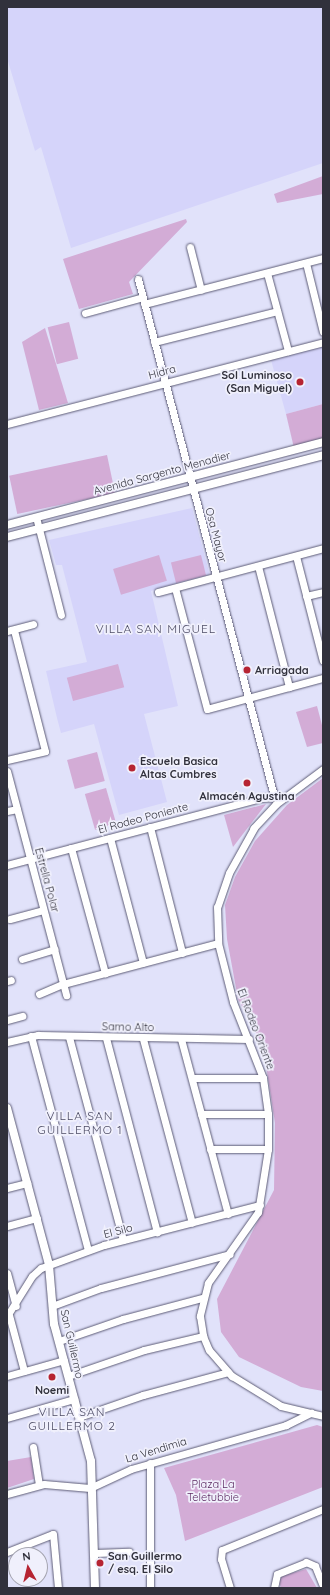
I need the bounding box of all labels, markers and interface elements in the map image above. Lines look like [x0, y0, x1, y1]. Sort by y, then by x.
street label: Hidra [147, 362, 177, 382]
place label: Sol Luminoso (San Miguel) [222, 369, 292, 395]
marker: Sol Luminoso (San Miguel) [295, 377, 305, 387]
street label: Avenida Sargento Menadier [92, 448, 232, 498]
street label: Osa Mayor [202, 506, 230, 564]
district label: VILLA SAN MIGUEL [96, 622, 216, 636]
place label: Arriagada [255, 663, 309, 677]
marker: Arriagada [242, 665, 252, 675]
place label: Escuela Basica Altas Cumbres [140, 755, 218, 781]
marker: Escuela Basica Altas Cumbres [127, 763, 137, 773]
marker: Almacén Agustina [242, 778, 252, 788]
place label: Almacén Agustina [199, 789, 295, 803]
street label: El Rodeo Poniente [97, 800, 189, 836]
street label: Estrella Polar [32, 846, 62, 914]
street label: El Rodeo Oriente [234, 987, 278, 1071]
street label: Samo Alto [102, 1020, 154, 1034]
district label: VILLA SAN GUILLERMO 1 [37, 1109, 123, 1137]
street label: El Silo [102, 1221, 134, 1241]
street label: San Guillermo [58, 1308, 86, 1380]
marker: Noemi [47, 1372, 57, 1382]
place label: Noemi [35, 1383, 69, 1397]
district label: VILLA SAN GUILLERMO 2 [28, 1405, 116, 1433]
street label: La Vendimia [124, 1434, 188, 1466]
park label: Plaza La Teletubbie [187, 1478, 239, 1504]
north arrow [8, 1547, 48, 1587]
text: N [21, 1549, 31, 1564]
place label: San Guillermo / esq. El Silo [108, 1550, 182, 1576]
marker: San Guillermo / esq. El Silo [95, 1558, 105, 1568]

